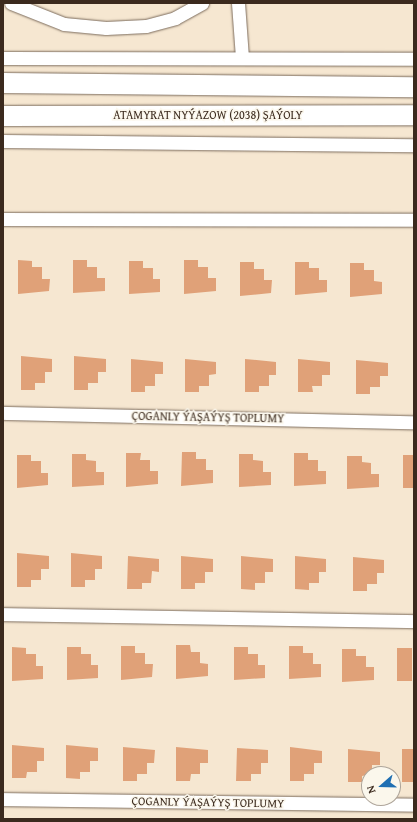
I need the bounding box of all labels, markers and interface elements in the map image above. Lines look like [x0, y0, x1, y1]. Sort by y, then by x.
street label: ATAMYRAT NYÝAZOW (2038) ŞAÝOLY [113, 108, 303, 122]
street label: ÇOGANLY ÝAŞAÝYŞ TOPLUMY [132, 408, 284, 426]
north arrow [361, 766, 401, 806]
text: N [362, 784, 379, 796]
street label: ÇOGANLY ÝAŞAÝYŞ TOPLUMY [132, 793, 284, 811]

